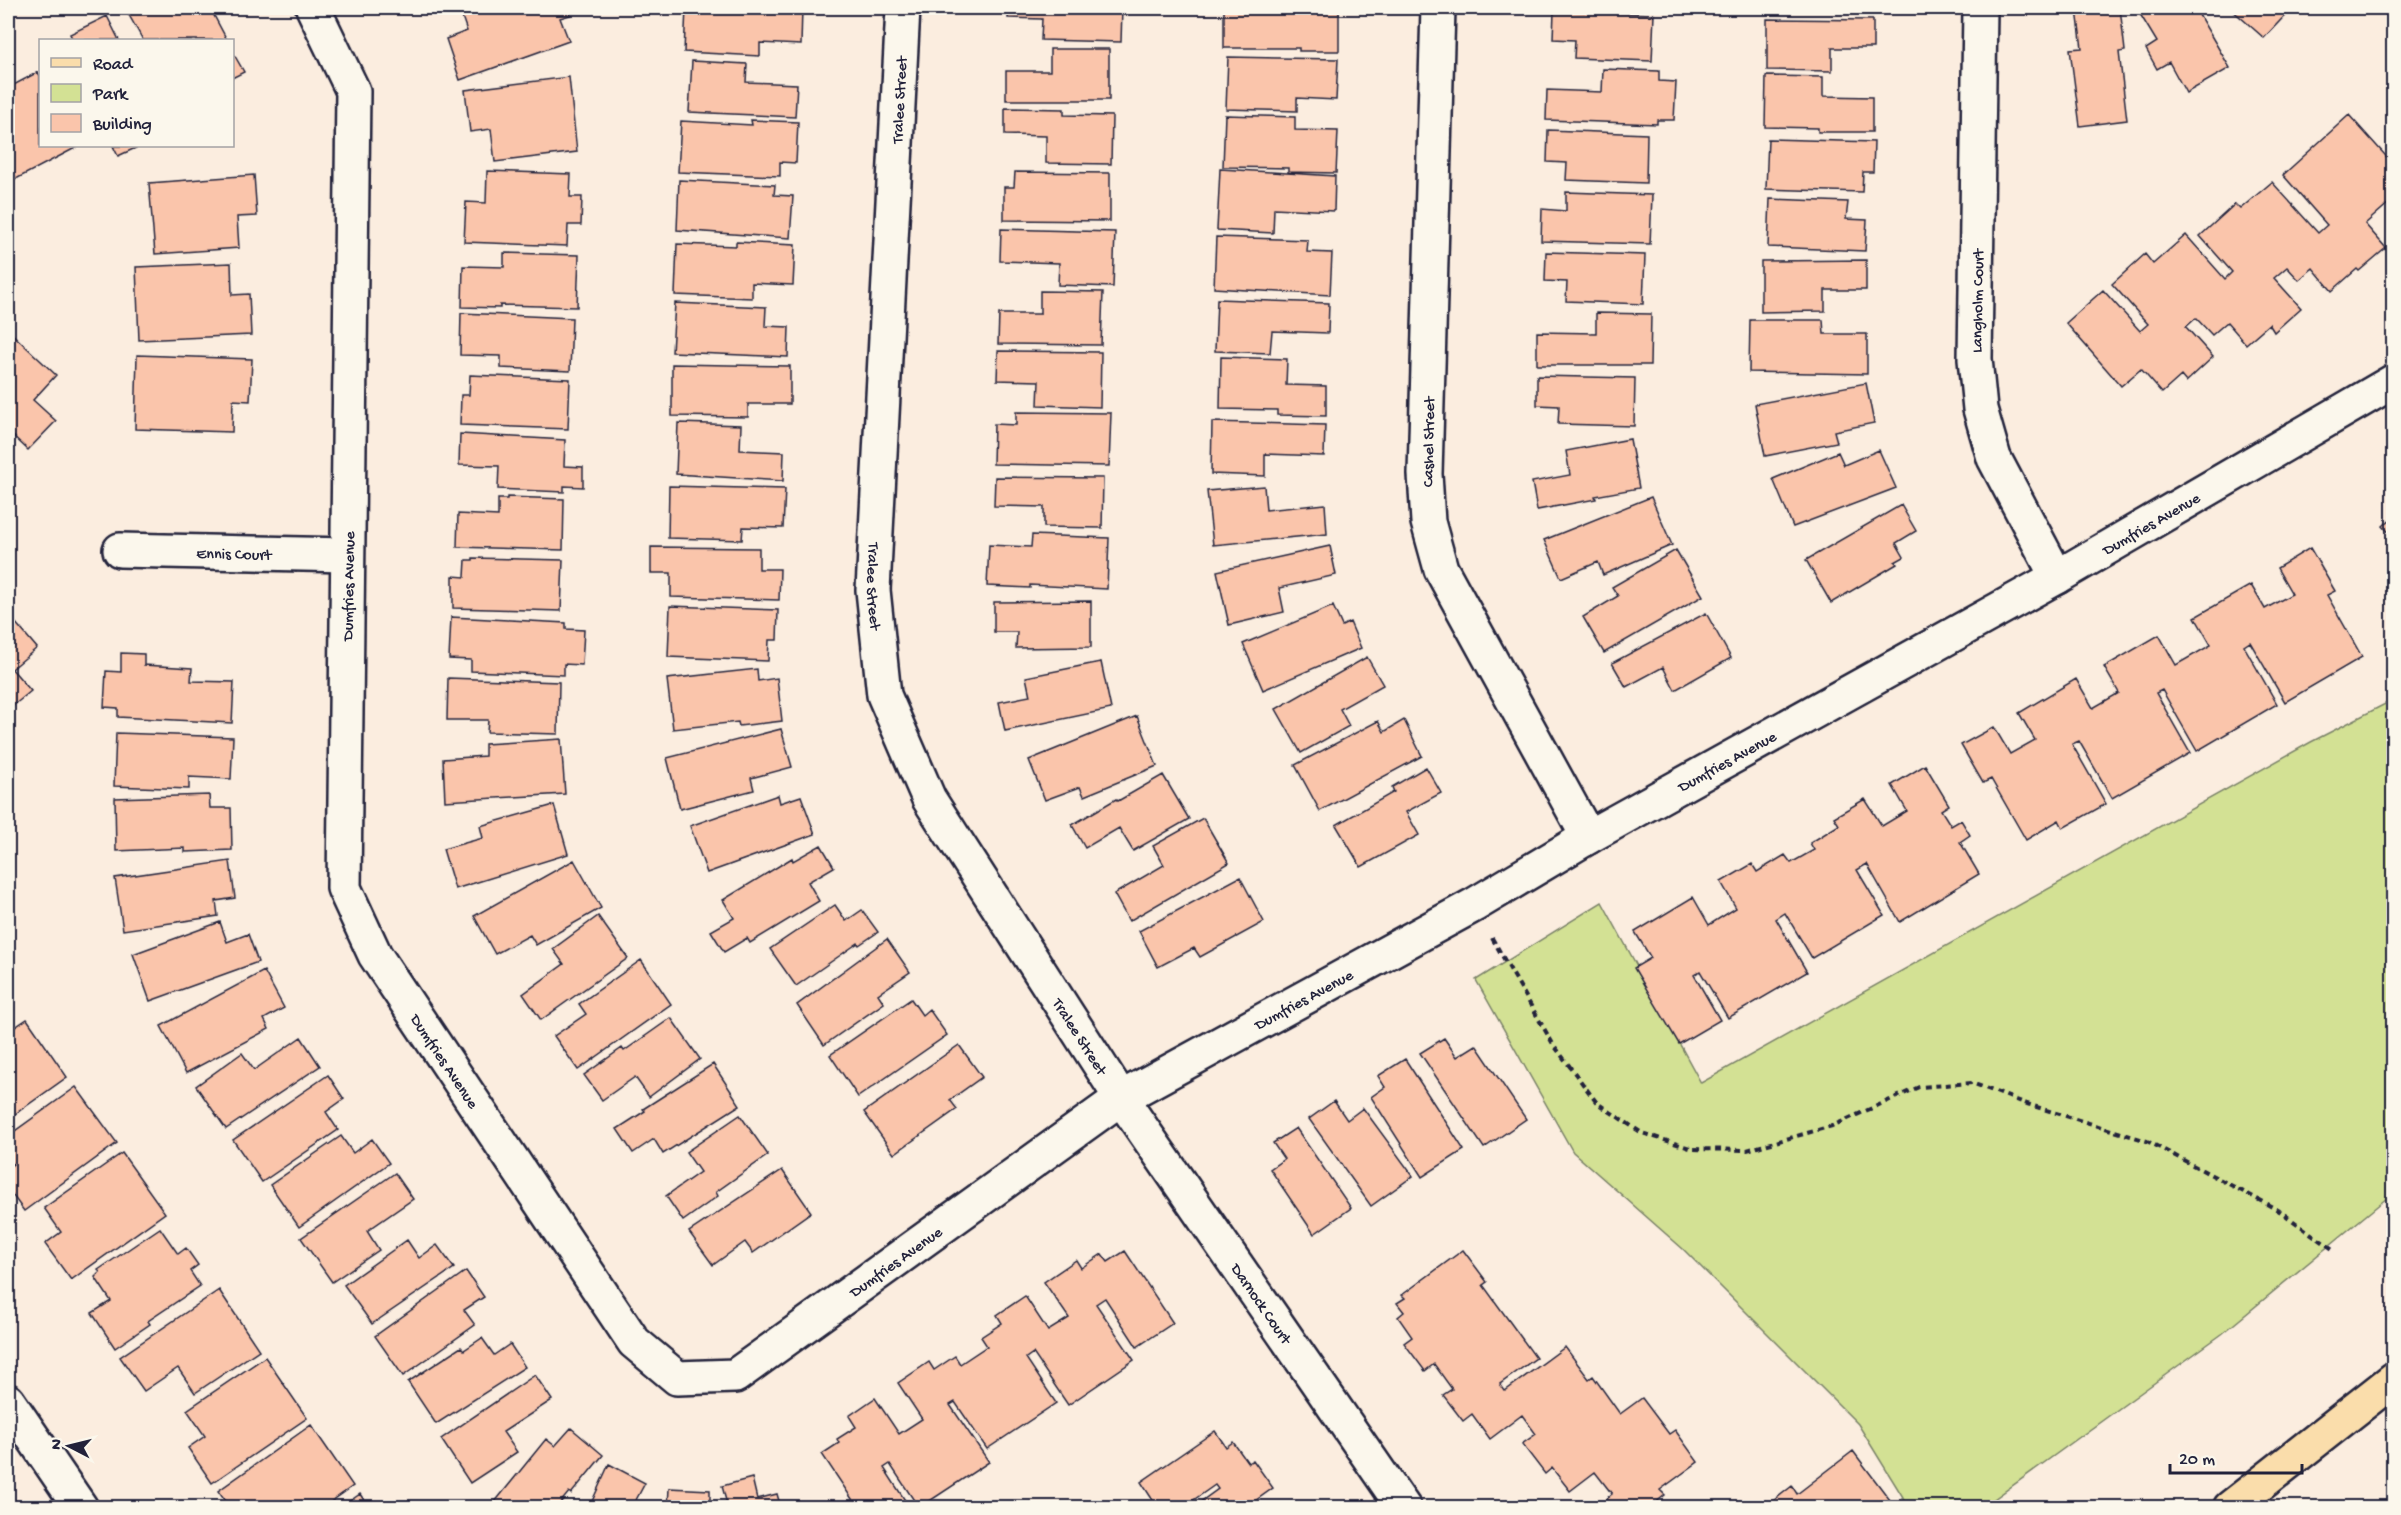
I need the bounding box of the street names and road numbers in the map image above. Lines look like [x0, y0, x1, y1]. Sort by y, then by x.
street label: Tralee Street [890, 55, 913, 145]
street label: Langholm Court [1969, 248, 1990, 353]
street label: Cashel Street [1420, 395, 1441, 487]
street label: Dumfries Avenue [2099, 490, 2205, 562]
street label: Dumfries Avenue [340, 530, 361, 642]
street label: Tralee Street [860, 541, 883, 632]
street label: Ennis Court [196, 546, 273, 566]
street label: Dumfries Avenue [1675, 728, 1781, 799]
street label: Dumfries Avenue [1251, 967, 1358, 1037]
street label: Tralee Street [1046, 995, 1110, 1081]
street label: Dumfries Avenue [404, 1011, 481, 1114]
street label: Dumfries Avenue [846, 1223, 948, 1304]
street label: Darnock Court [1224, 1260, 1295, 1350]

